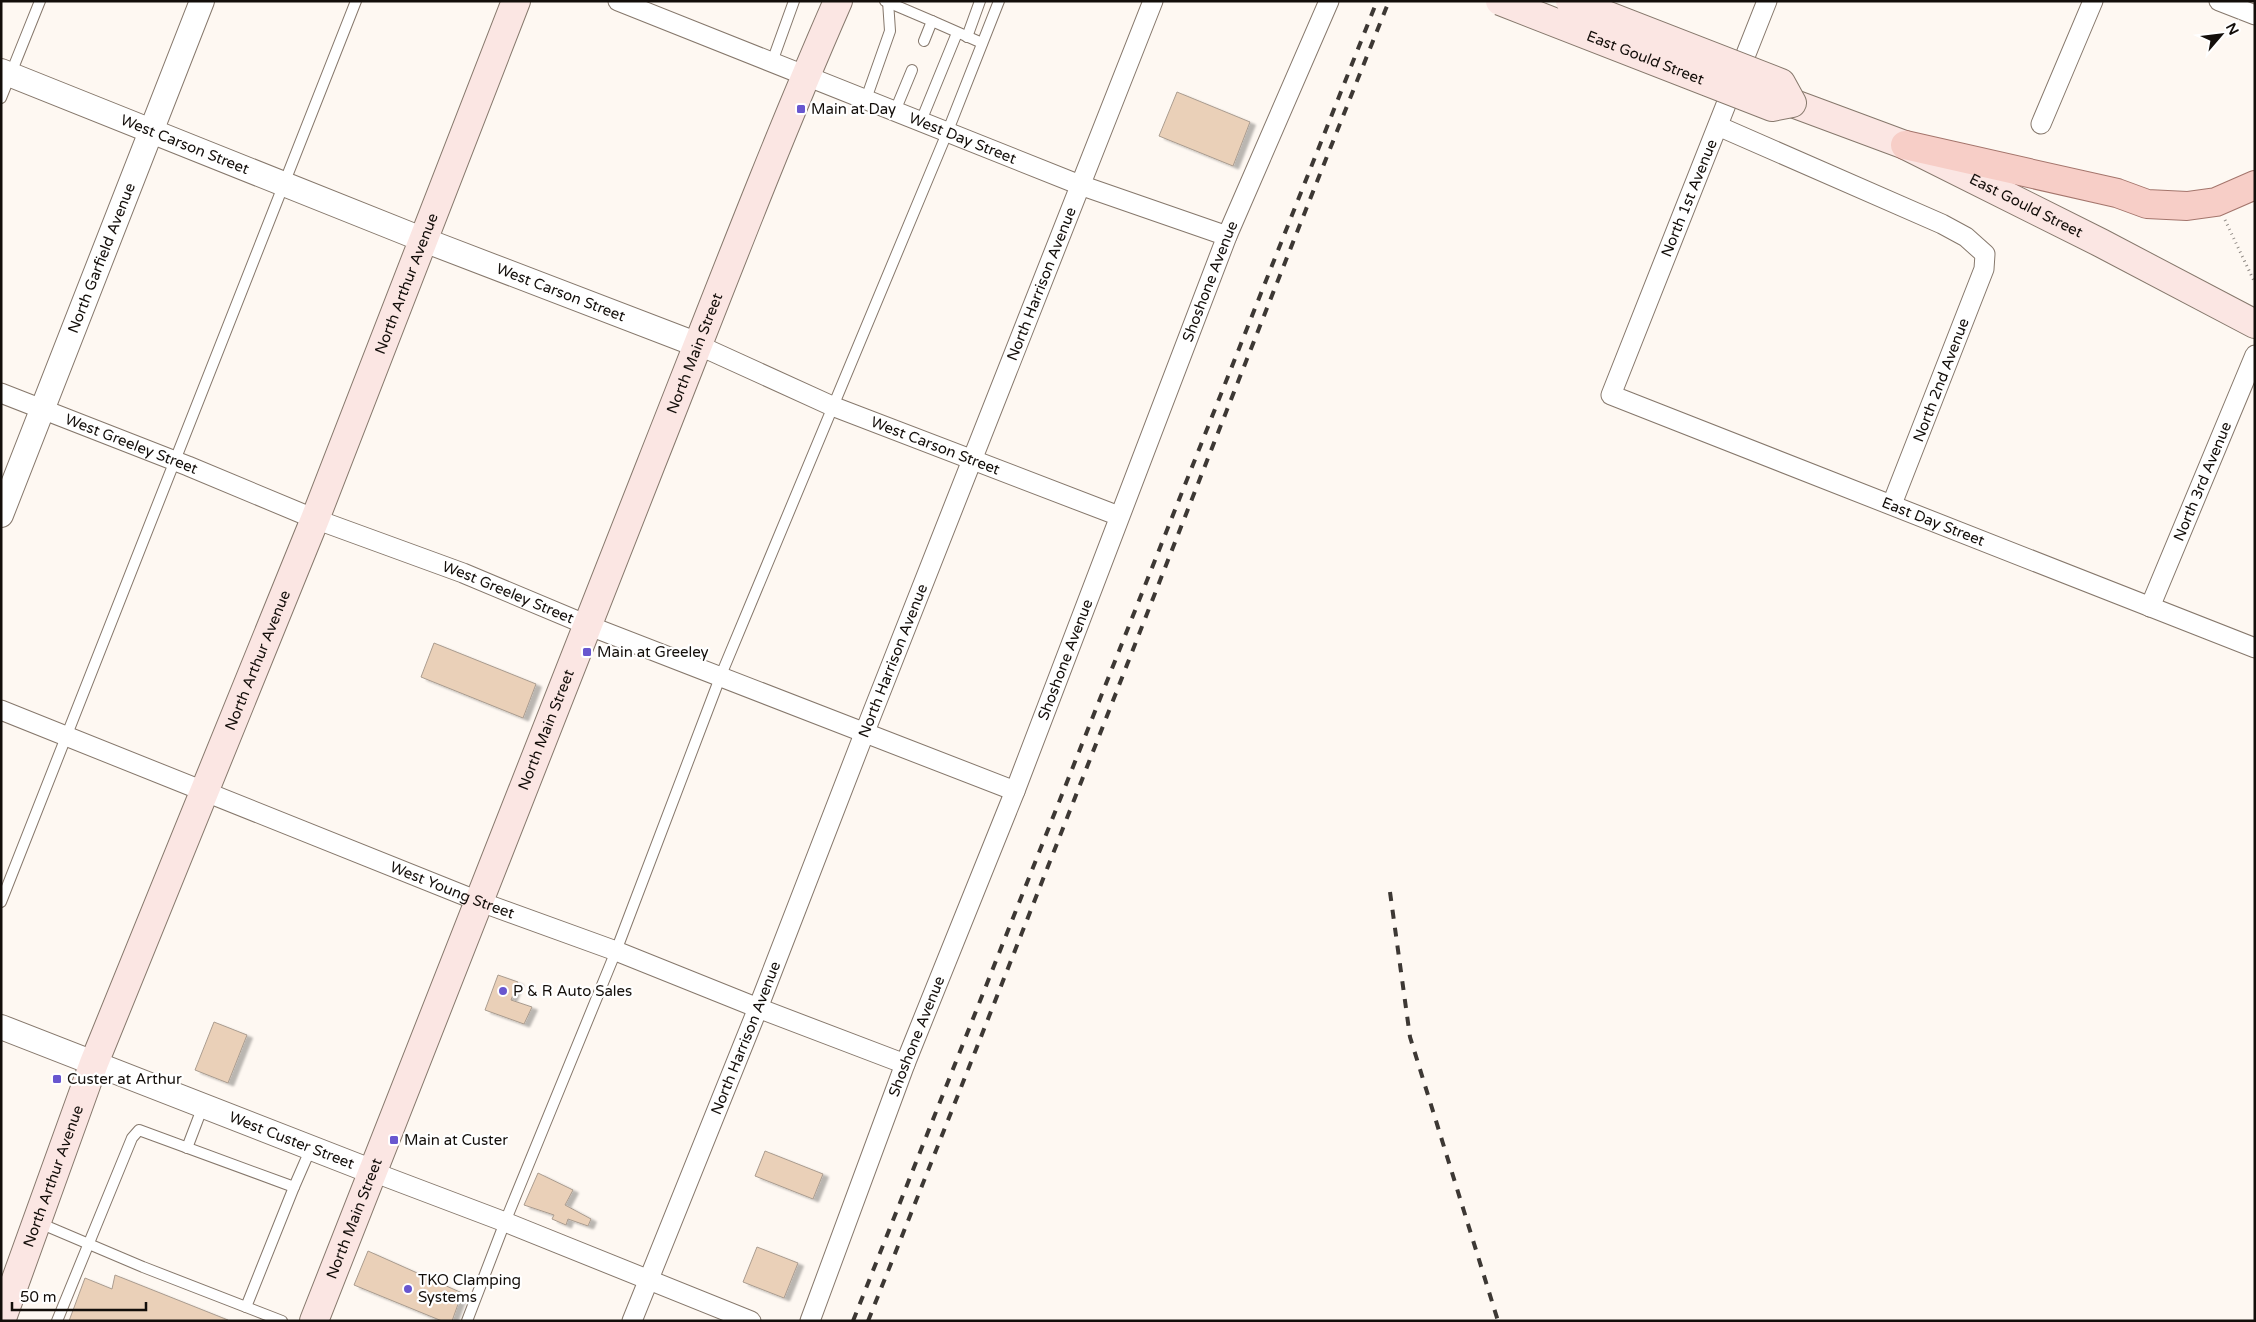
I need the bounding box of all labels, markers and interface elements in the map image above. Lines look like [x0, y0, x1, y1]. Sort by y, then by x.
north arrow [2196, 10, 2246, 60]
text: N [2222, 20, 2242, 38]
street label: East Gould Street [1584, 27, 1707, 89]
place label: Main at Day [811, 100, 896, 118]
marker: Main at Day [795, 103, 807, 115]
street label: West Day Street [906, 109, 1019, 168]
street label: West Carson Street [118, 111, 252, 178]
street label: North 1st Avenue [1657, 137, 1721, 259]
street label: East Gould Street [1967, 170, 2086, 242]
street label: North Garfield Avenue [64, 180, 139, 336]
street label: North Harrison Avenue [1003, 205, 1080, 363]
street label: North Arthur Avenue [371, 210, 442, 357]
street label: Shoshone Avenue [1178, 218, 1241, 344]
street label: West Carson Street [494, 260, 628, 325]
street label: North Main Street [663, 290, 726, 416]
street label: North 2nd Avenue [1909, 316, 1973, 444]
street label: West Greeley Street [63, 410, 201, 478]
street label: West Carson Street [868, 413, 1003, 479]
street label: North 3rd Avenue [2169, 419, 2235, 544]
street label: East Day Street [1879, 493, 1988, 550]
street label: West Greeley Street [440, 557, 577, 628]
street label: North Harrison Avenue [855, 581, 931, 740]
street label: North Arthur Avenue [221, 587, 294, 733]
street label: Shoshone Avenue [1034, 597, 1096, 723]
place label: Main at Greeley [597, 643, 709, 661]
marker: Main at Greeley [581, 646, 593, 658]
street label: North Main Street [514, 667, 578, 793]
street label: West Young Street [388, 858, 517, 923]
street label: North Harrison Avenue [707, 959, 784, 1117]
street label: Shoshone Avenue [885, 973, 949, 1099]
place label: P & R Auto Sales [513, 982, 632, 1000]
marker: P & R Auto Sales [497, 985, 509, 997]
place label: Custer at Arthur [67, 1070, 182, 1088]
marker: Custer at Arthur [51, 1073, 63, 1085]
street label: North Arthur Avenue [19, 1103, 87, 1250]
street label: West Custer Street [226, 1108, 357, 1173]
place label: Main at Custer [404, 1131, 508, 1149]
marker: Main at Custer [388, 1134, 400, 1146]
street label: North Main Street [322, 1155, 386, 1282]
place label: TKO Clamping Systems [418, 1271, 521, 1306]
scale bar [12, 1280, 146, 1312]
marker: TKO Clamping Systems [402, 1283, 414, 1295]
text: 50 m [20, 1288, 57, 1306]

